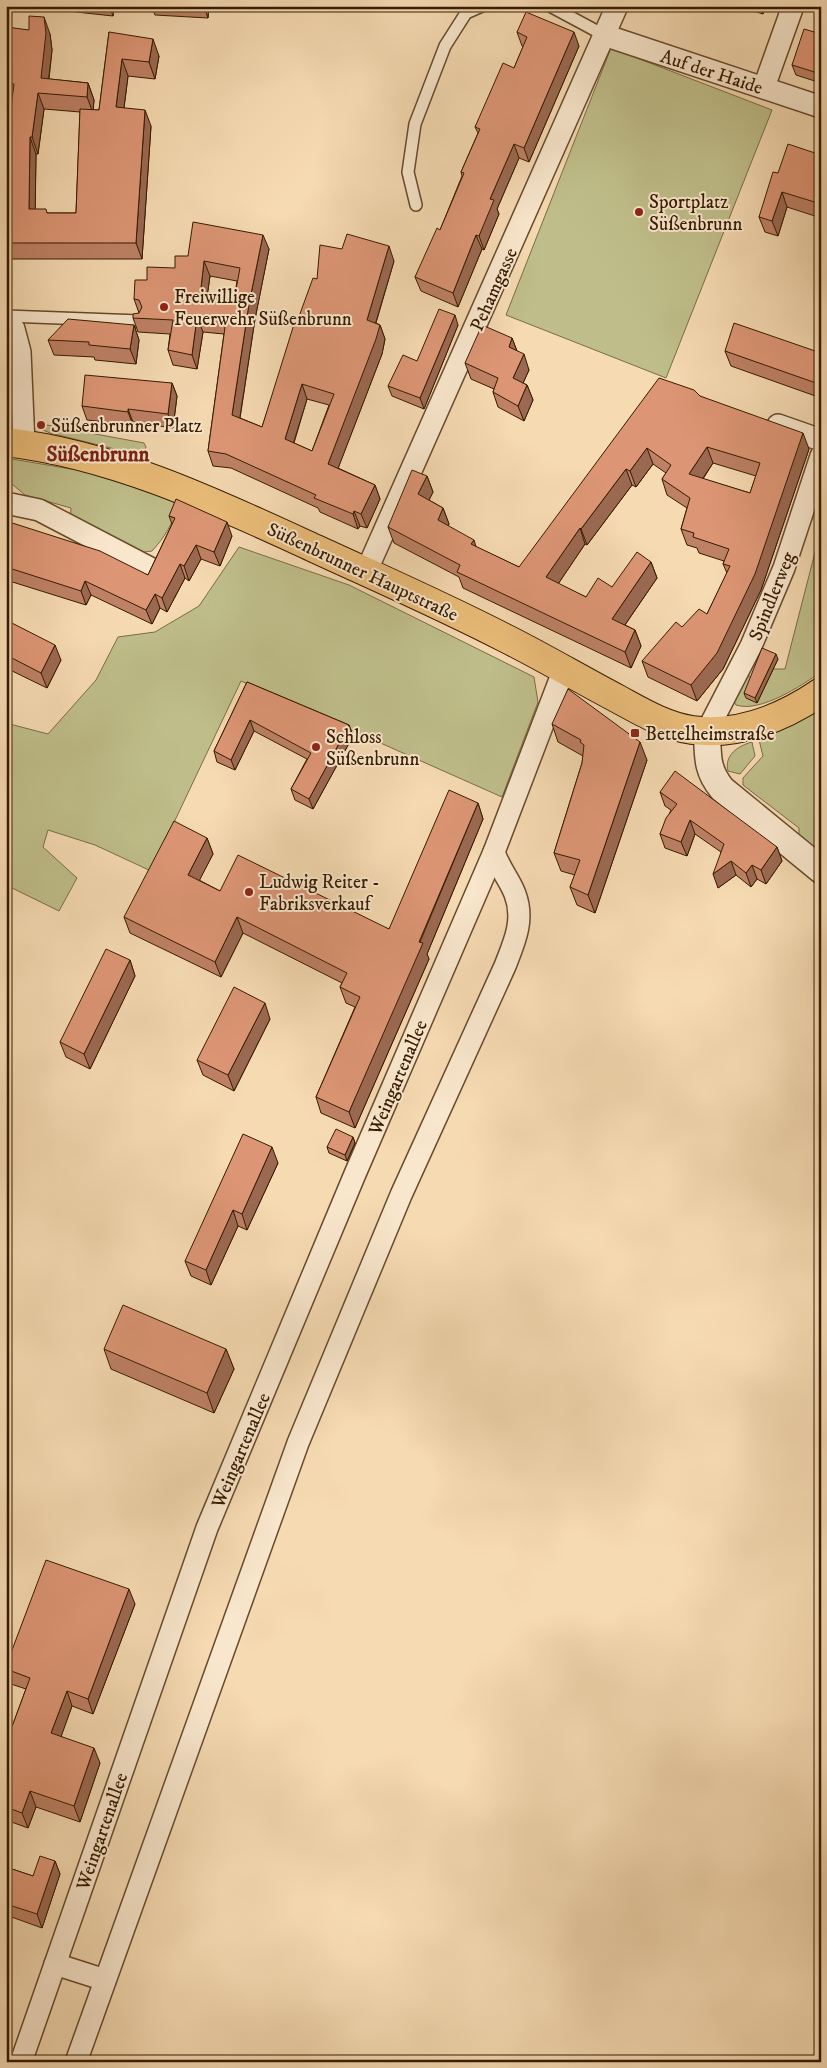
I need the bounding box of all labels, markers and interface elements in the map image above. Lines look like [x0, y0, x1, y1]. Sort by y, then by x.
street label: Auf der Haide [657, 45, 766, 100]
place label: Sportplatz Süßenbrunn [649, 191, 742, 236]
marker: Sportplatz Süßenbrunn [633, 206, 645, 218]
street label: Pehamgasse [466, 244, 523, 335]
place label: Freiwillige Feuerwehr Süßenbrunn [174, 286, 352, 331]
marker: Freiwillige Feuerwehr Süßenbrunn [158, 301, 170, 313]
place label: Süßenbrunner Platz [51, 415, 202, 438]
marker: Süßenbrunner Platz [35, 419, 47, 431]
district label: Süßenbrunn [46, 442, 151, 468]
street label: Süßenbrunner Hauptstraße [263, 518, 462, 627]
street label: Spindlerweg [744, 548, 801, 644]
place label: Bettelheimstraße [645, 723, 775, 746]
place label: Schloss Süßenbrunn [326, 726, 419, 771]
marker: Bettelheimstraße [629, 727, 641, 739]
marker: Schloss Süßenbrunn [310, 741, 322, 753]
place label: Ludwig Reiter - Fabriksverkauf [259, 871, 380, 916]
marker: Ludwig Reiter - Fabriksverkauf [243, 886, 255, 898]
street label: Weingartenallee [363, 1017, 433, 1139]
street label: Weingartenallee [206, 1390, 276, 1512]
street label: Weingartenallee [71, 1770, 133, 1894]

